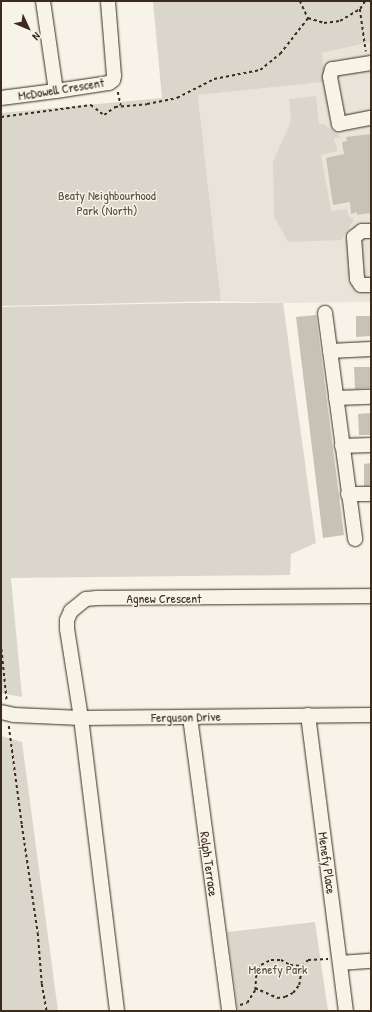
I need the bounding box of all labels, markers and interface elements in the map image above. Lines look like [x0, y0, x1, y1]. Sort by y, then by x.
north arrow [8, 8, 48, 48]
text: N [30, 29, 44, 43]
street label: McDowell Crescent [17, 75, 105, 103]
park label: Beaty Neighbourhood Park (North) [58, 188, 156, 219]
street label: Agnew Crescent [126, 590, 202, 606]
street label: Ferguson Drive [151, 709, 221, 725]
street label: Rolph Terrace [197, 831, 221, 897]
street label: Menefy Place [315, 831, 339, 895]
park label: Menefy Park [249, 961, 307, 977]

